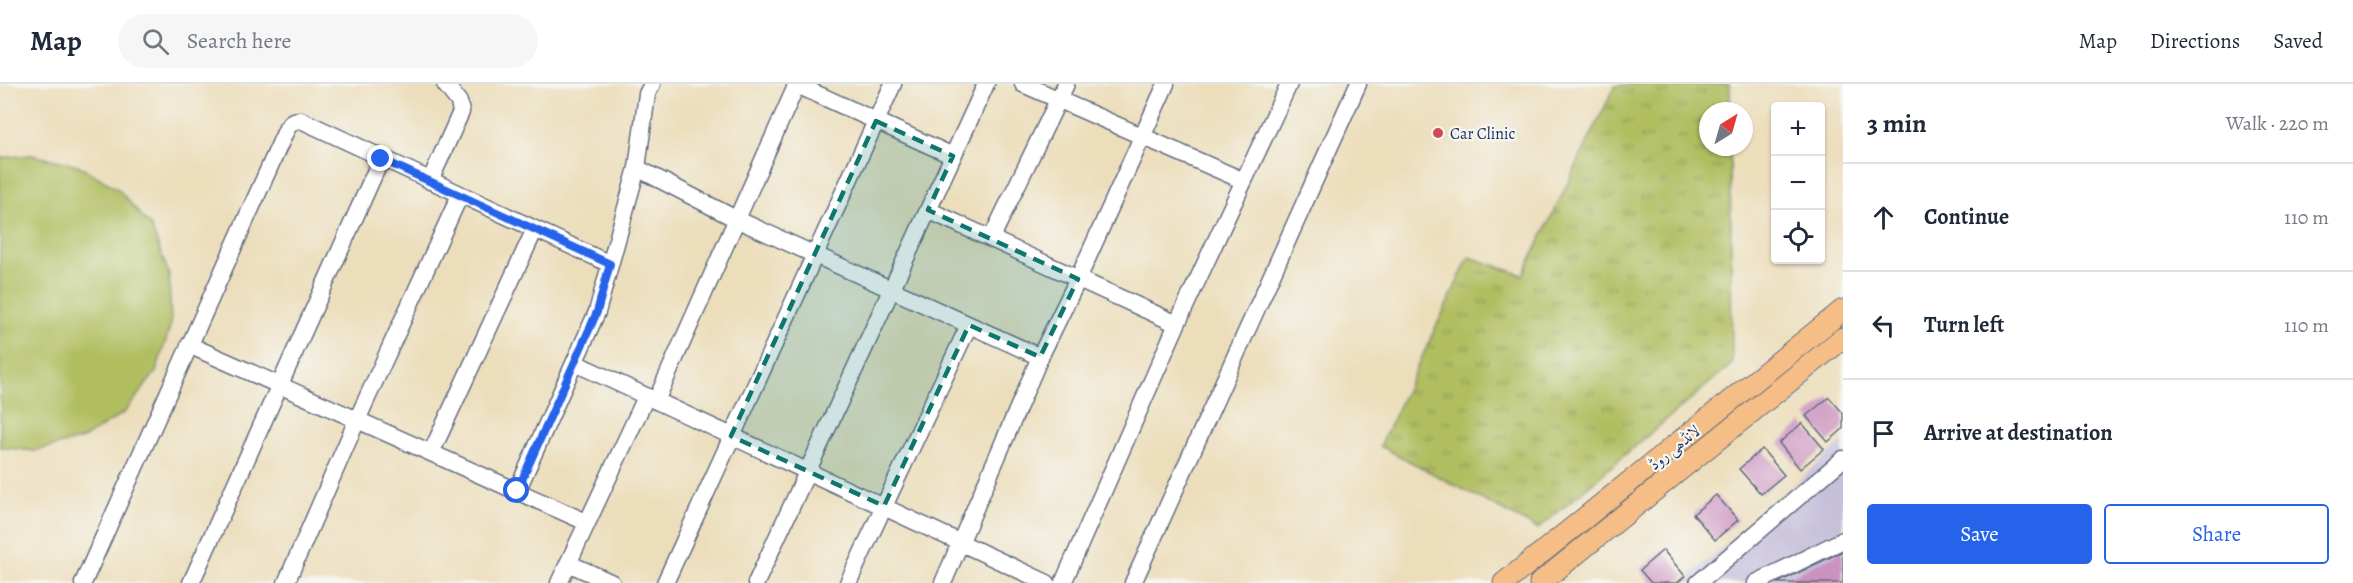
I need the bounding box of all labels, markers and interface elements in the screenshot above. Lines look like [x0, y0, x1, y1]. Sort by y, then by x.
search box [118, 14, 538, 68]
text: Map [30, 22, 82, 60]
icon: search [139, 25, 172, 58]
text: Search here [187, 26, 291, 56]
text: Map [2079, 27, 2117, 55]
text: Directions [2150, 27, 2240, 55]
text: Saved [2273, 27, 2323, 55]
north arrow [1699, 102, 1753, 156]
map controls [1771, 102, 1825, 264]
button: + [1771, 102, 1825, 156]
text: 3 min [1867, 106, 1927, 141]
text: Walk · 220 m [2226, 110, 2329, 137]
place label: Car Clinic [1450, 123, 1515, 145]
marker: Car Clinic [1431, 126, 1445, 140]
route end [367, 145, 393, 171]
button: − [1771, 156, 1825, 210]
icon: ahead [1867, 201, 1900, 234]
text: Continue [1924, 202, 2009, 232]
text: 110 m [2284, 204, 2329, 231]
button: locate [1771, 210, 1825, 264]
icon: left [1867, 309, 1900, 342]
text: Turn left [1924, 310, 2004, 340]
text: 110 m [2284, 312, 2329, 339]
icon: arrive [1867, 417, 1900, 450]
text: Arrive at destination [1924, 418, 2113, 448]
street label: لانڈھی روڈ [1644, 420, 1705, 475]
route start [503, 477, 529, 503]
button: Save [1867, 504, 2092, 564]
button: Share [2104, 504, 2329, 564]

